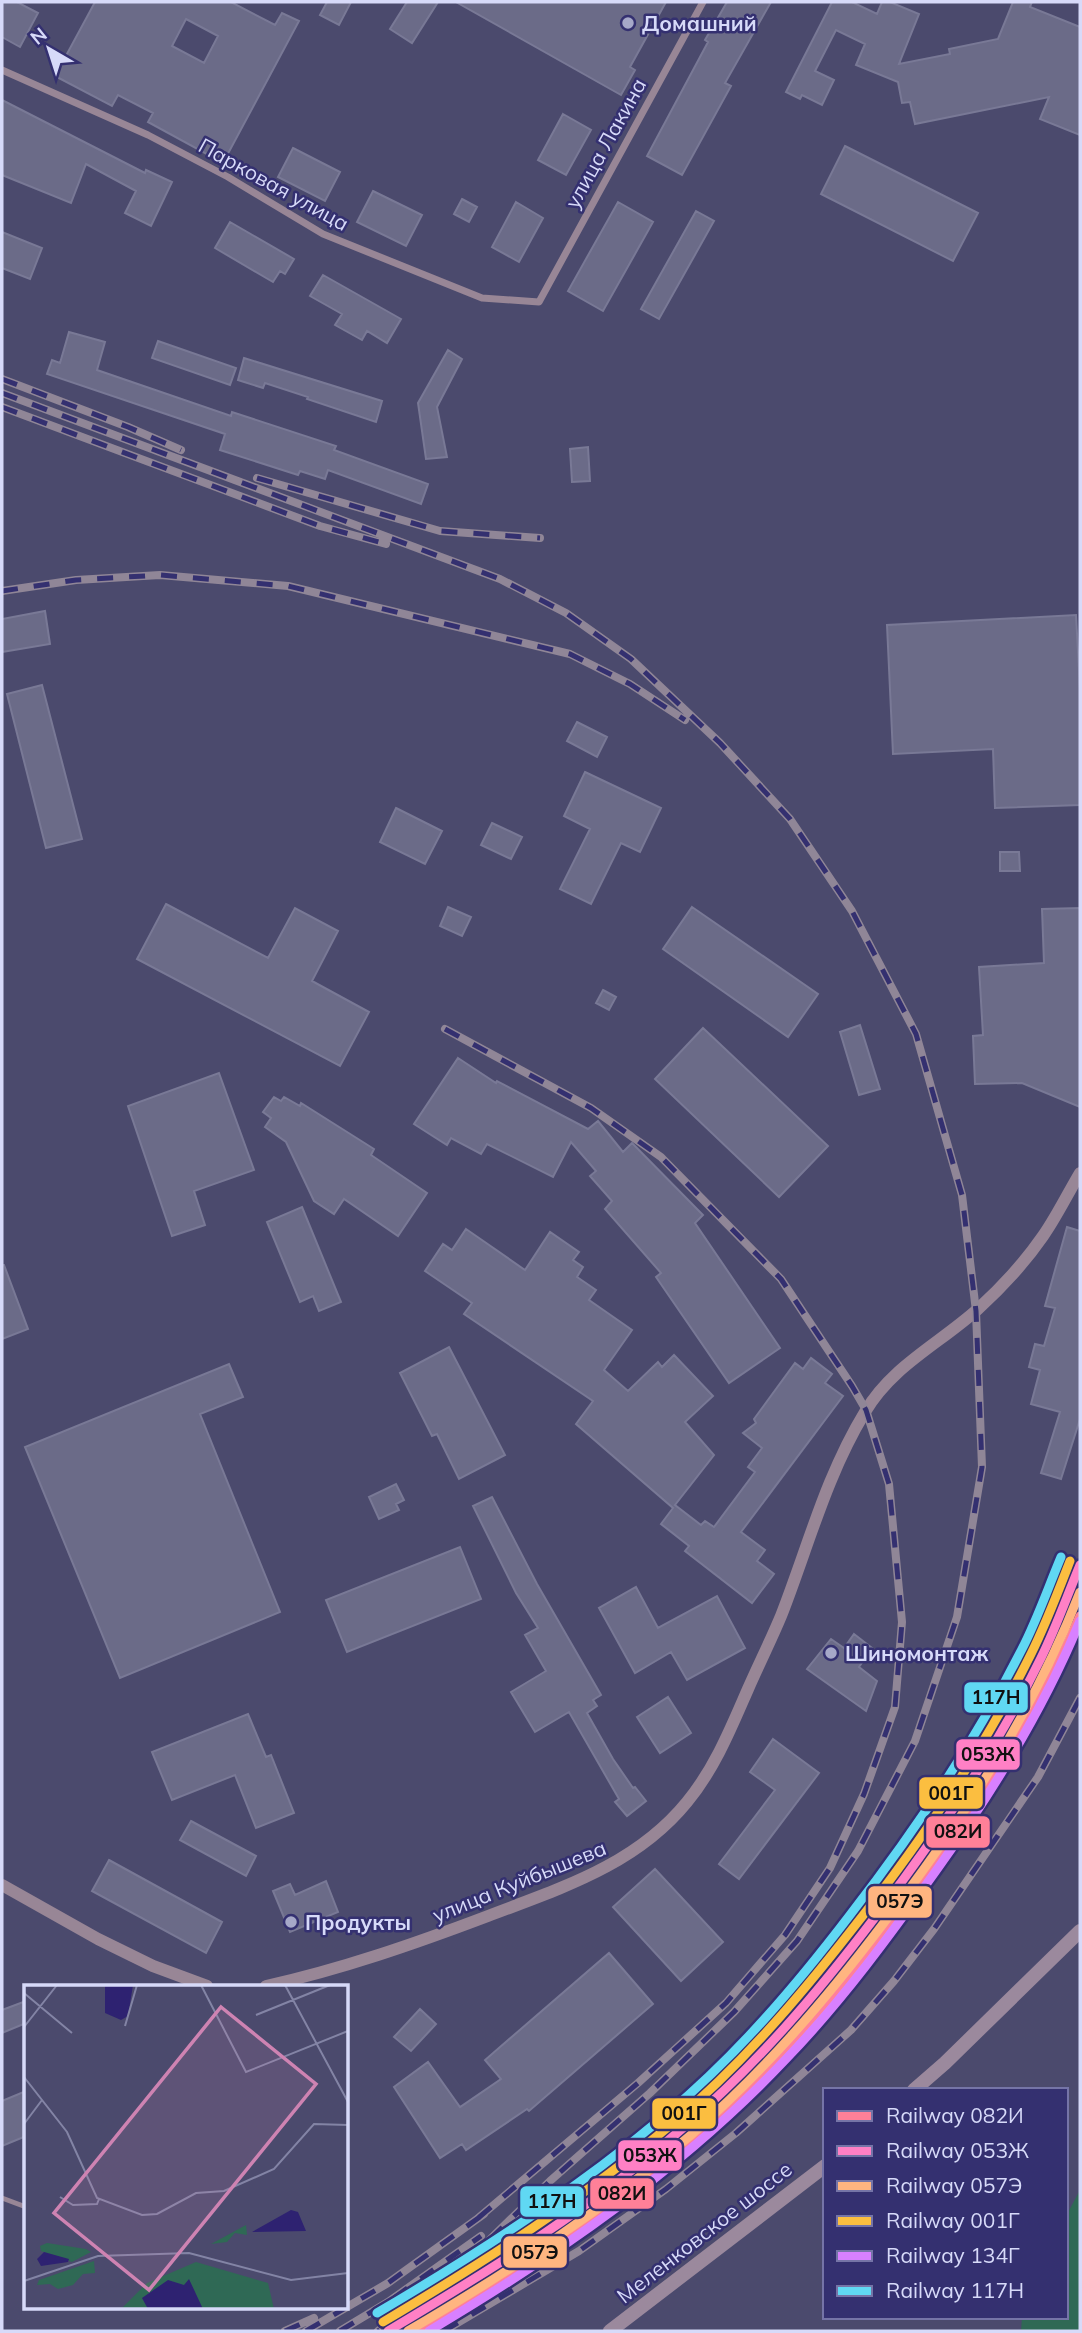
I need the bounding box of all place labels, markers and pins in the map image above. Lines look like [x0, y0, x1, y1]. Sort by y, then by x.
place label: Домашний [642, 10, 757, 36]
marker: Домашний [620, 15, 636, 31]
place label: Шиномонтаж [845, 1640, 988, 1666]
marker: Шиномонтаж [823, 1645, 839, 1661]
place label: Продукты [305, 1909, 411, 1935]
marker: Продукты [283, 1914, 299, 1930]

